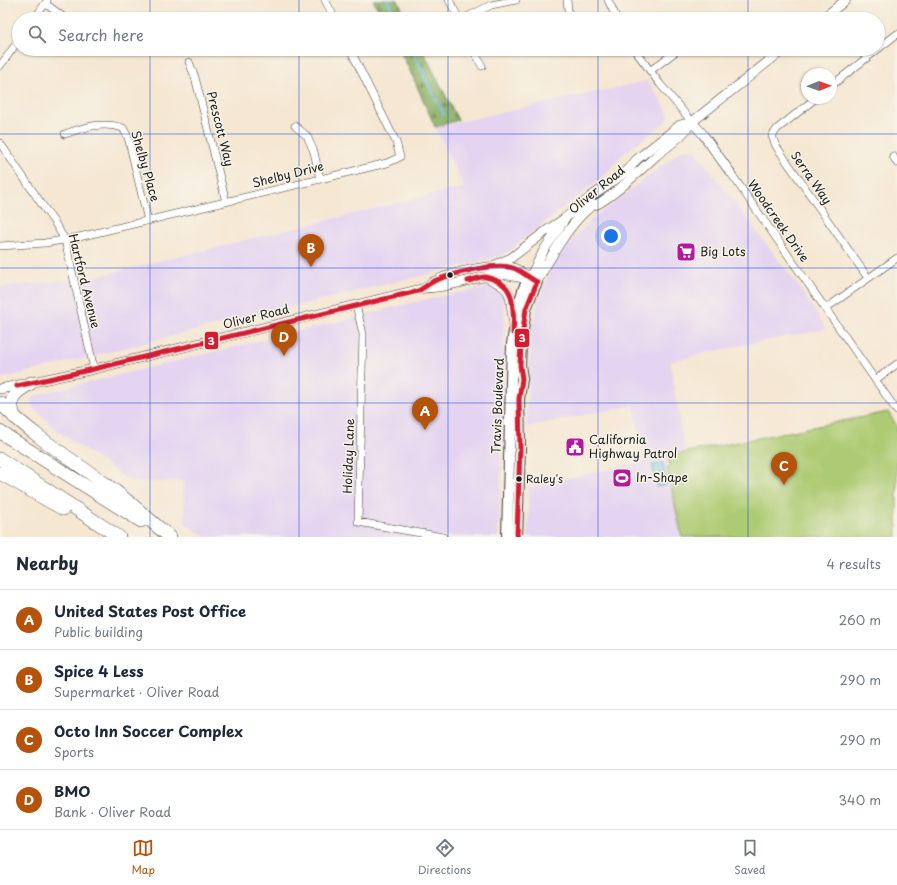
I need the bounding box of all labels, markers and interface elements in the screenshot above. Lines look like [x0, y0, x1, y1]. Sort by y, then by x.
search box [12, 12, 885, 56]
icon: search [26, 23, 48, 45]
text: Search here [58, 23, 144, 46]
north arrow [801, 68, 837, 104]
street label: Prescott Way [203, 89, 239, 168]
street label: Shelby Place [127, 128, 165, 203]
street label: Serra Way [787, 147, 837, 208]
street label: Shelby Drive [250, 156, 325, 192]
street label: Oliver Road [564, 161, 628, 217]
street label: Woodcreek Drive [744, 176, 814, 265]
your location [601, 226, 621, 246]
street label: Hartford Avenue [64, 231, 106, 330]
pin: B [298, 234, 324, 267]
supermarket icon: Big Lots [675, 241, 697, 263]
place label: Big Lots [700, 242, 746, 260]
unlabelled marker [445, 270, 455, 280]
street label: Oliver Road [221, 299, 291, 333]
pin: D [271, 323, 297, 356]
line badge: 3 [514, 328, 530, 348]
text: 3 [518, 329, 526, 346]
line badge: 3 [204, 331, 219, 350]
text: 3 [207, 332, 215, 349]
street label: Travis Boulevard [486, 357, 508, 454]
pin: A [412, 397, 438, 430]
street label: Holiday Lane [338, 418, 358, 494]
place label: California Highway Patrol [589, 430, 677, 462]
public building icon: California Highway Patrol [564, 436, 586, 458]
pin: C [771, 452, 797, 485]
sports icon: In-Shape [611, 467, 633, 489]
place label: In-Shape [636, 468, 688, 486]
place label: Raley's [526, 470, 563, 487]
marker: Raley's [514, 474, 524, 484]
text: Nearby [16, 550, 78, 576]
text: 4 results [827, 554, 881, 573]
text: United States Post Office [54, 599, 246, 622]
text: A [24, 610, 34, 629]
text: 260 m [839, 610, 881, 629]
text: Public building [54, 622, 143, 641]
text: Spice 4 Less [54, 659, 143, 682]
text: B [25, 670, 33, 689]
text: 290 m [840, 670, 881, 689]
text: Supermarket · Oliver Road [54, 682, 219, 701]
text: Octo Inn Soccer Complex [54, 719, 243, 742]
text: C [24, 730, 34, 749]
text: 290 m [840, 730, 881, 749]
text: Sports [54, 742, 94, 761]
text: BMO [54, 779, 91, 802]
text: D [24, 790, 34, 809]
text: 340 m [838, 790, 881, 809]
text: Bank · Oliver Road [54, 802, 171, 821]
tab: Map [131, 837, 155, 878]
tab: Directions [418, 837, 471, 878]
tab: Saved [734, 837, 766, 878]

